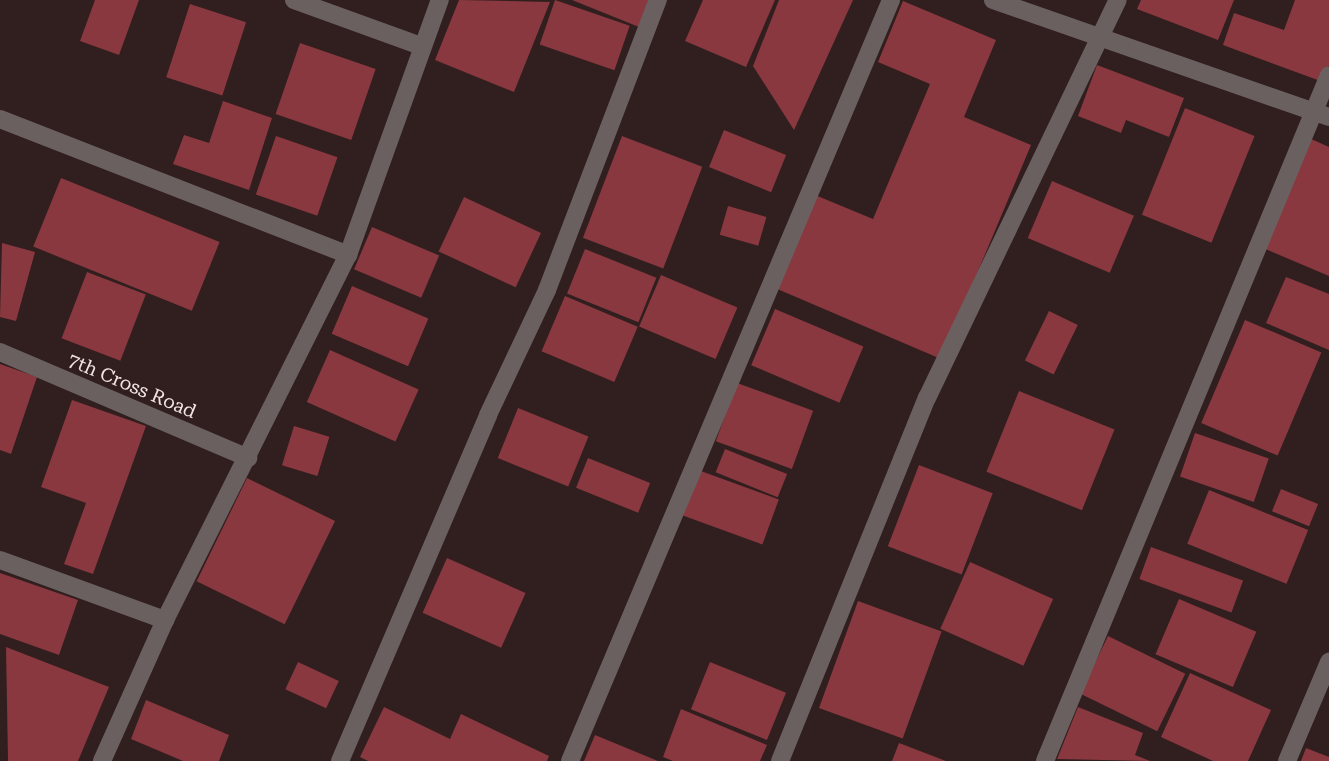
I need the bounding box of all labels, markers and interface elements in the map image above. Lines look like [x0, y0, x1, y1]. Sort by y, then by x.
street label: 7th Cross Road [64, 349, 200, 423]

